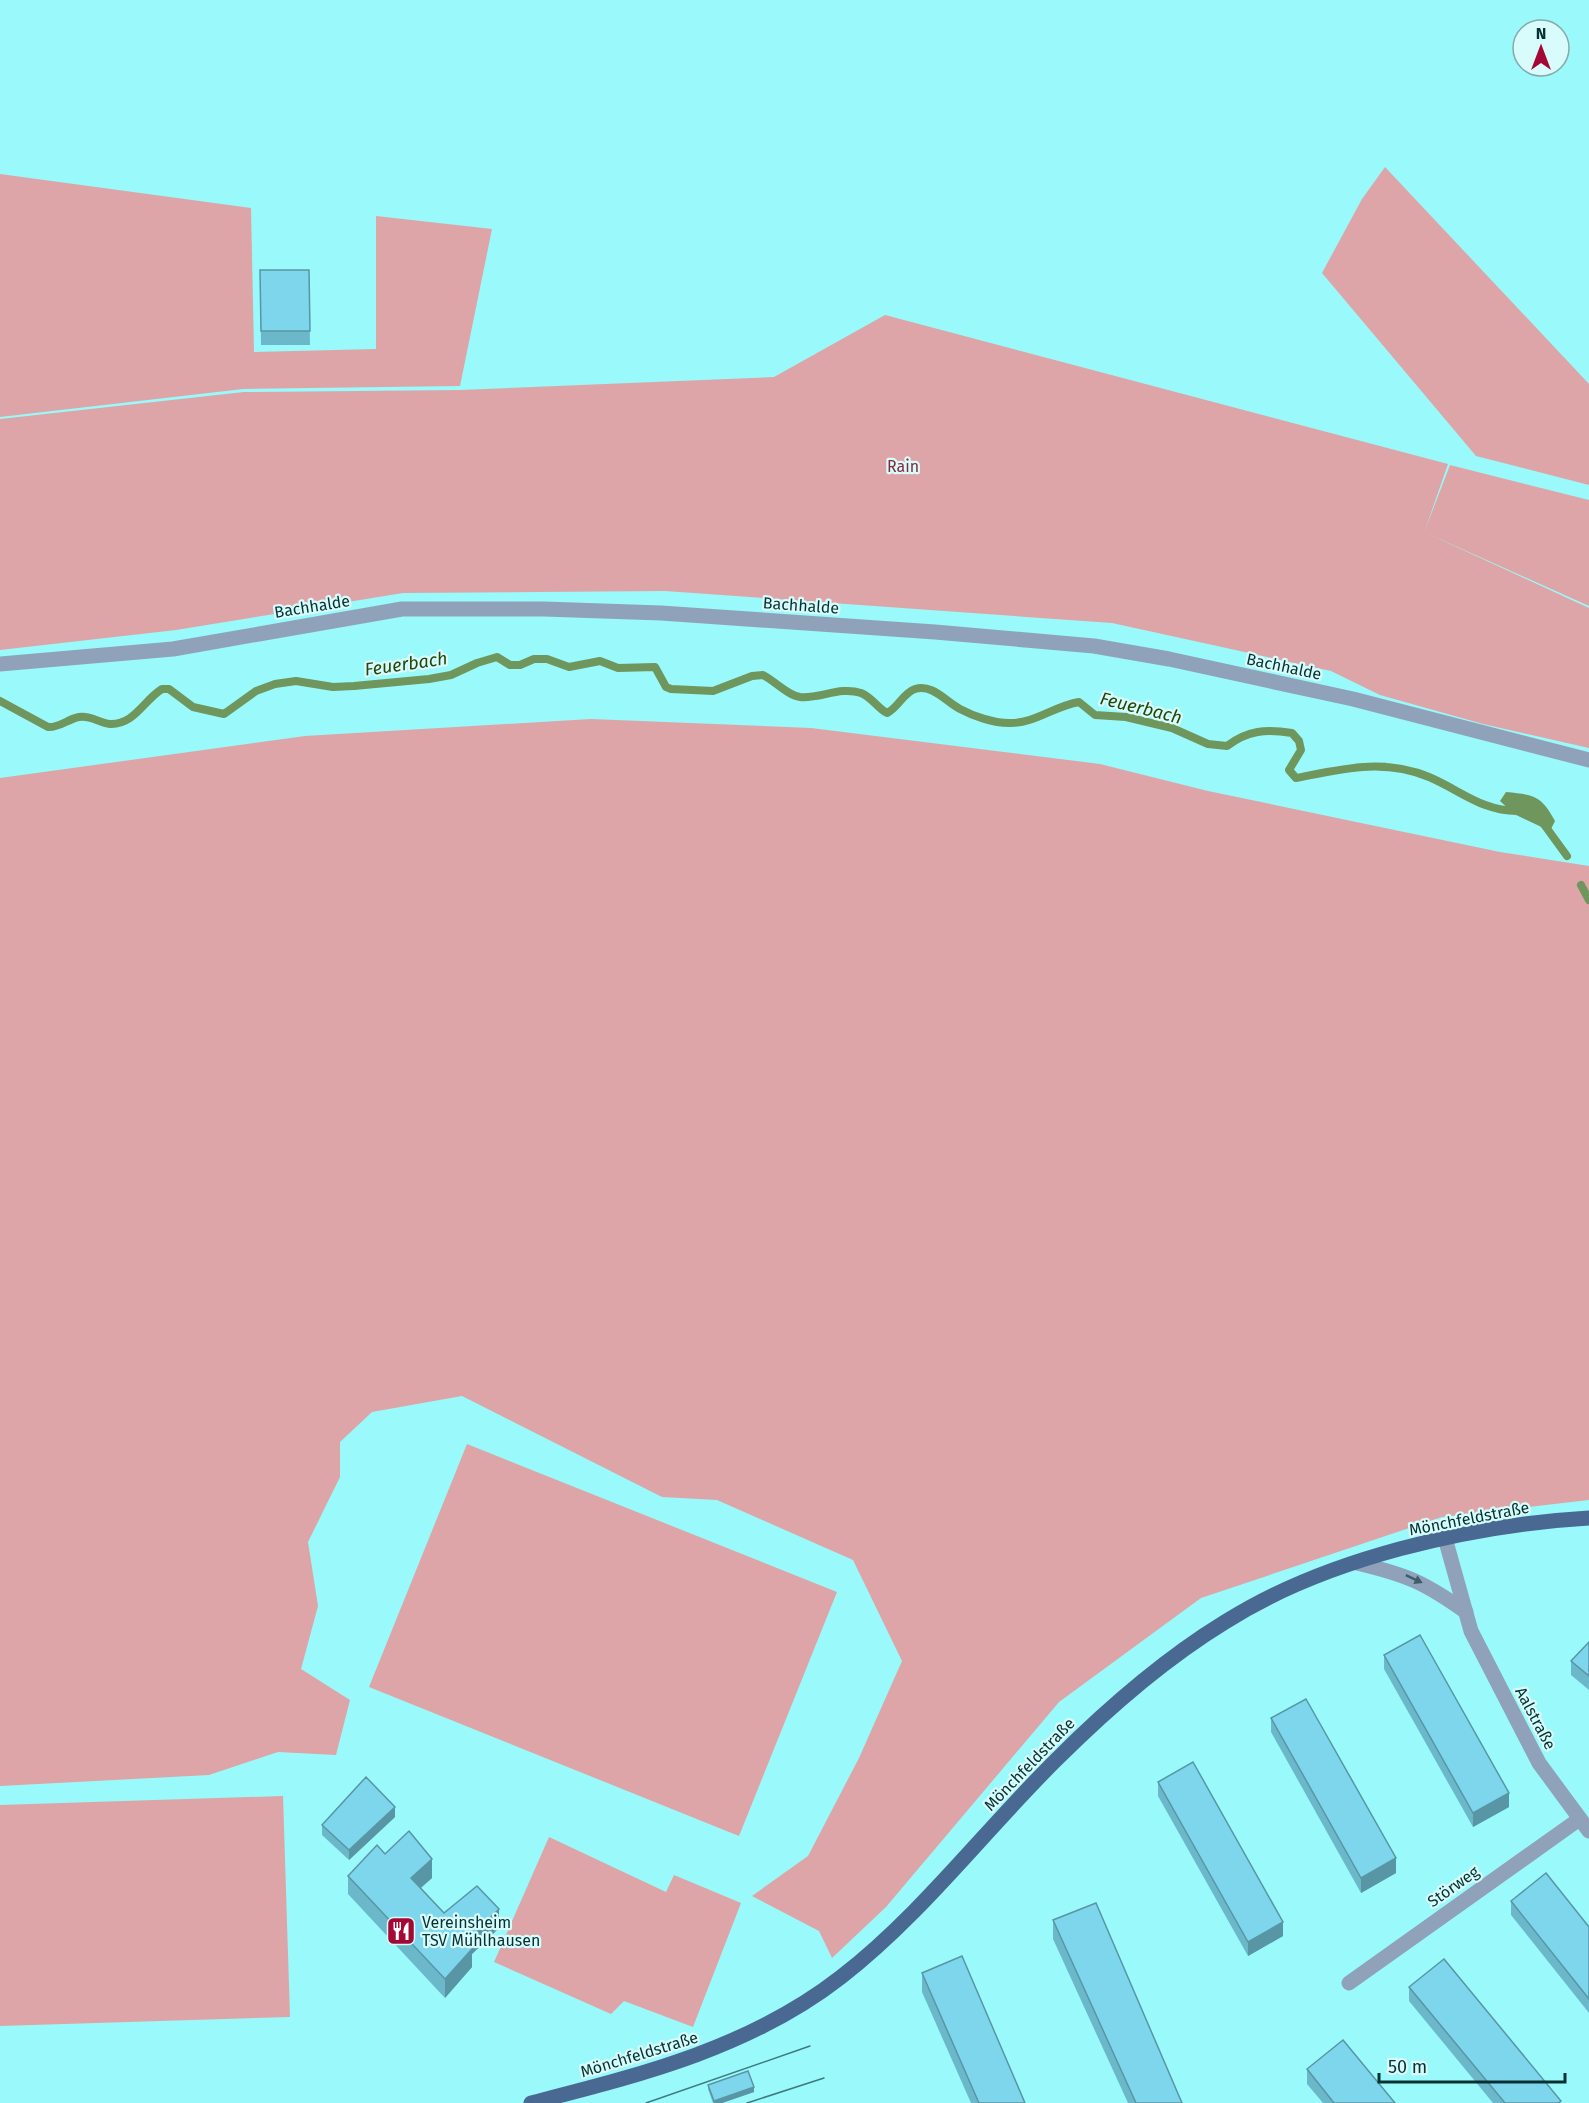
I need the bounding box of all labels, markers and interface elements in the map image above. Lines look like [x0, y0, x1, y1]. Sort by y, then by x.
north arrow [1511, 18, 1571, 78]
text: N [1536, 24, 1546, 43]
park label: Rain [887, 457, 919, 476]
street label: Bachhalde [273, 591, 351, 622]
street label: Bachhalde [762, 593, 840, 618]
water label: Feuerbach [363, 647, 449, 681]
street label: Bachhalde [1245, 649, 1323, 684]
water label: Feuerbach [1098, 687, 1184, 729]
street label: Mönchfeldstraße [1407, 1498, 1531, 1539]
one-way arrow [1405, 1574, 1422, 1583]
street label: Aalstraße [1511, 1684, 1560, 1753]
street label: Mönchfeldstraße [980, 1714, 1079, 1815]
street label: Störweg [1424, 1862, 1483, 1911]
place label: Vereinsheim TSV Mühlhausen [422, 1913, 540, 1950]
restaurant icon: Vereinsheim TSV Mühlhausen [385, 1915, 417, 1947]
street label: Mönchfeldstraße [578, 2028, 700, 2081]
scale bar [1379, 2046, 1565, 2084]
text: 50 m [1388, 2056, 1427, 2078]

